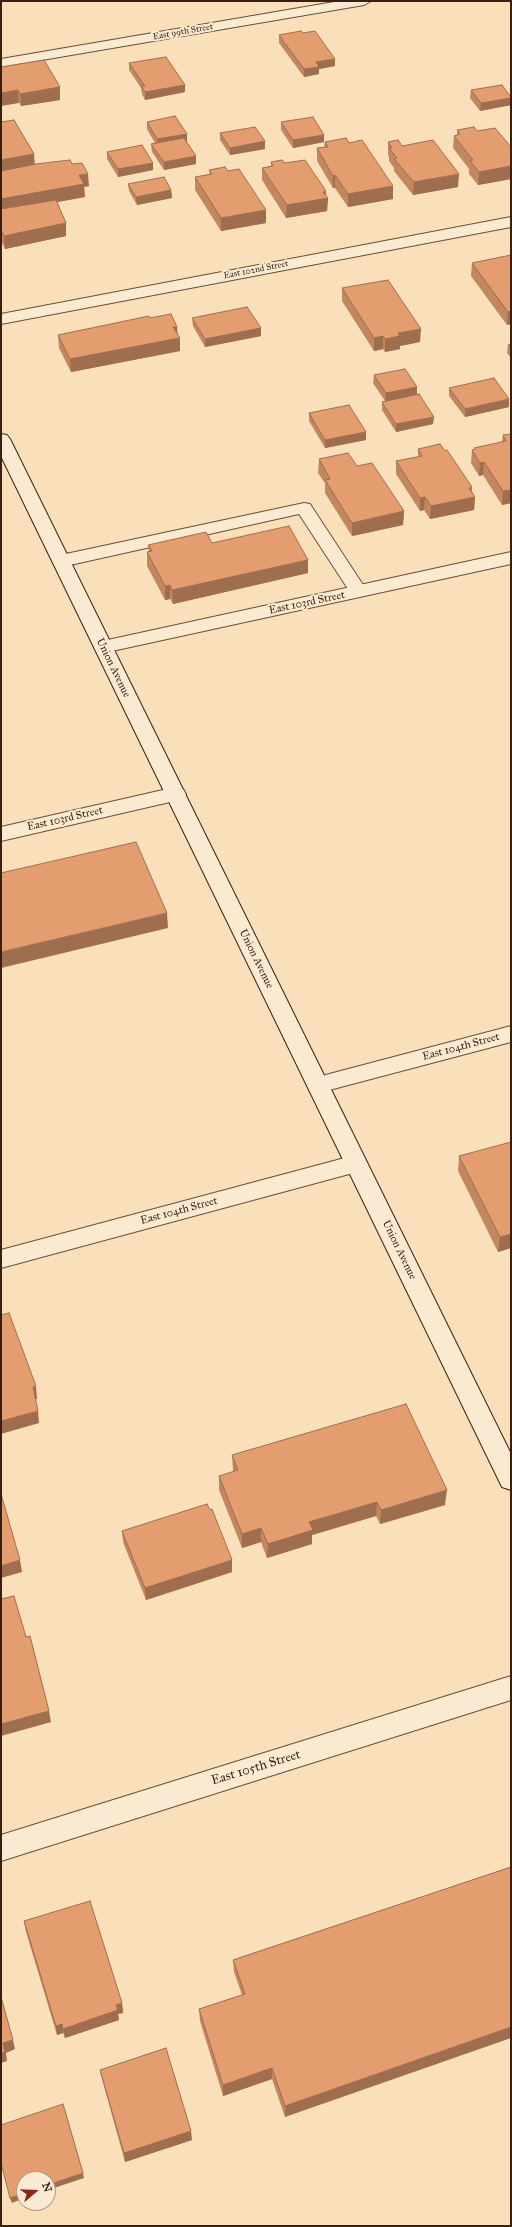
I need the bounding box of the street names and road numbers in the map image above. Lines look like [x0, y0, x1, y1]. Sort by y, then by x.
street label: East 99th Street [152, 21, 214, 43]
street label: East 102nd Street [223, 258, 289, 282]
street label: East 103rd Street [268, 589, 346, 617]
street label: Union Avenue [93, 636, 133, 700]
street label: East 103rd Street [26, 804, 104, 834]
street label: Union Avenue [236, 927, 276, 991]
street label: East 104th Street [421, 1030, 501, 1064]
street label: East 104th Street [139, 1194, 219, 1228]
street label: Union Avenue [379, 1218, 419, 1282]
street label: East 105th Street [209, 1747, 303, 1789]

